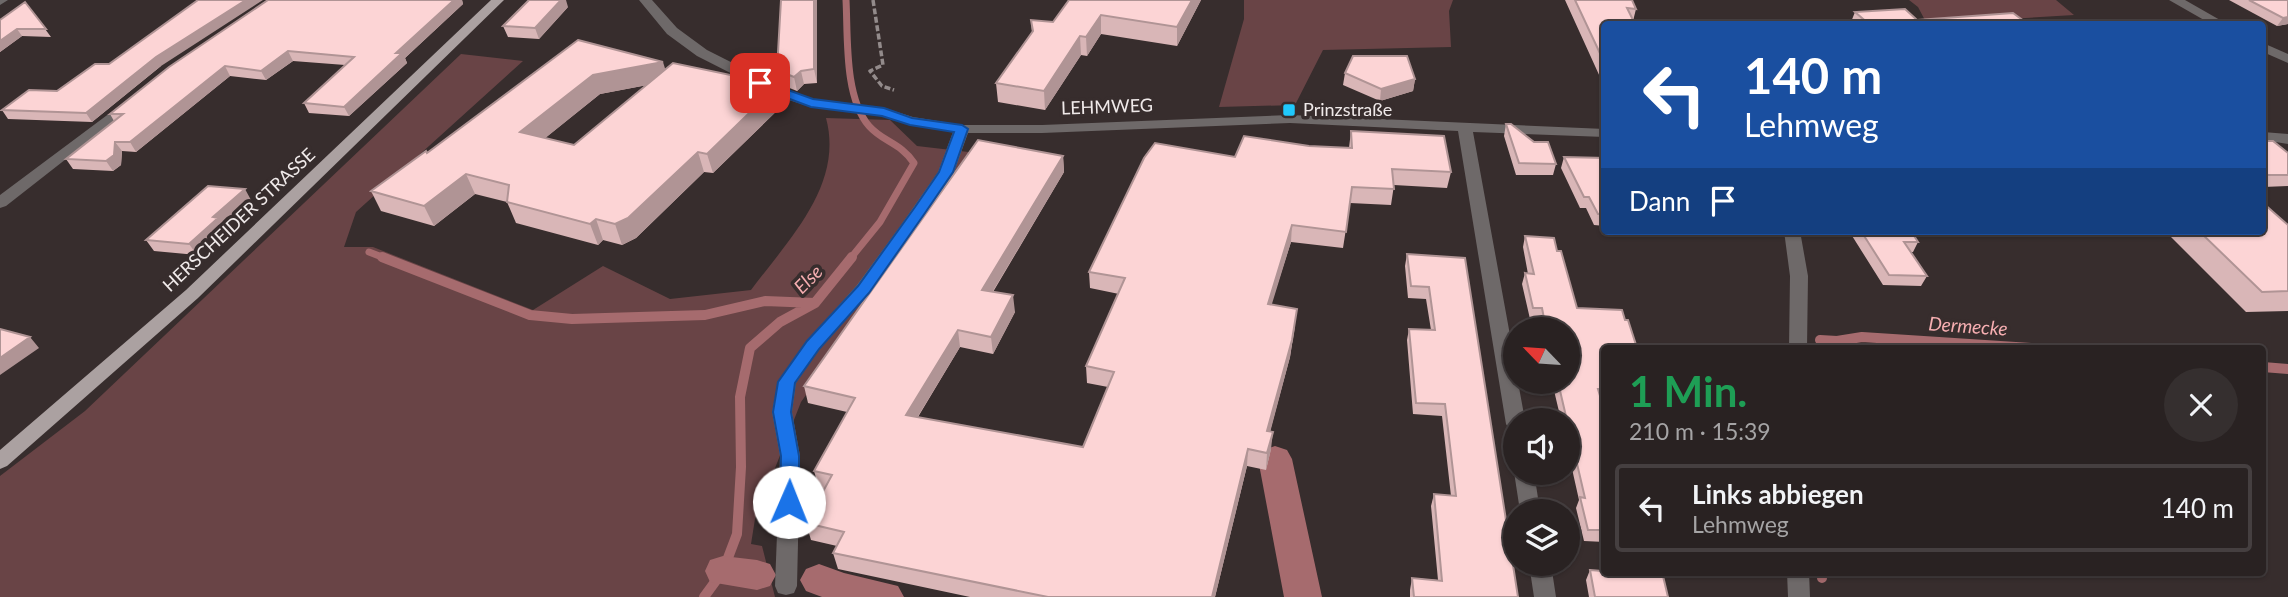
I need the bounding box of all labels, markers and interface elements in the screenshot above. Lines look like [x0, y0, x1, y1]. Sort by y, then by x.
text: 140 m [1744, 46, 1882, 104]
icon: left [1629, 49, 1720, 140]
pin [730, 53, 790, 113]
icon: arrive [741, 64, 779, 102]
street label: LEHMWEG [1061, 93, 1153, 119]
place label: Prinzstraße [1303, 98, 1392, 120]
marker: Prinzstraße [1281, 102, 1297, 118]
text: Lehmweg [1744, 105, 1879, 144]
street label: HERSCHEIDER STRASSE [158, 143, 319, 296]
icon: arrive [1704, 182, 1742, 220]
text: Dann [1629, 185, 1690, 217]
water label: Else [789, 260, 827, 298]
water label: Dermecke [1928, 311, 2008, 340]
north arrow [1503, 317, 1580, 394]
map controls [1503, 317, 1580, 576]
text: 1 Min. [1629, 366, 1747, 416]
button: close [2164, 368, 2238, 442]
button: sound [1503, 408, 1580, 485]
text: 210 m · 15:39 [1629, 417, 1771, 445]
position arrow [752, 465, 826, 539]
text: Links abbiegen [1692, 478, 1864, 510]
icon: left [1633, 489, 1671, 527]
text: 140 m [2161, 492, 2234, 524]
button: layers [1503, 499, 1580, 576]
text: Lehmweg [1692, 510, 1789, 538]

